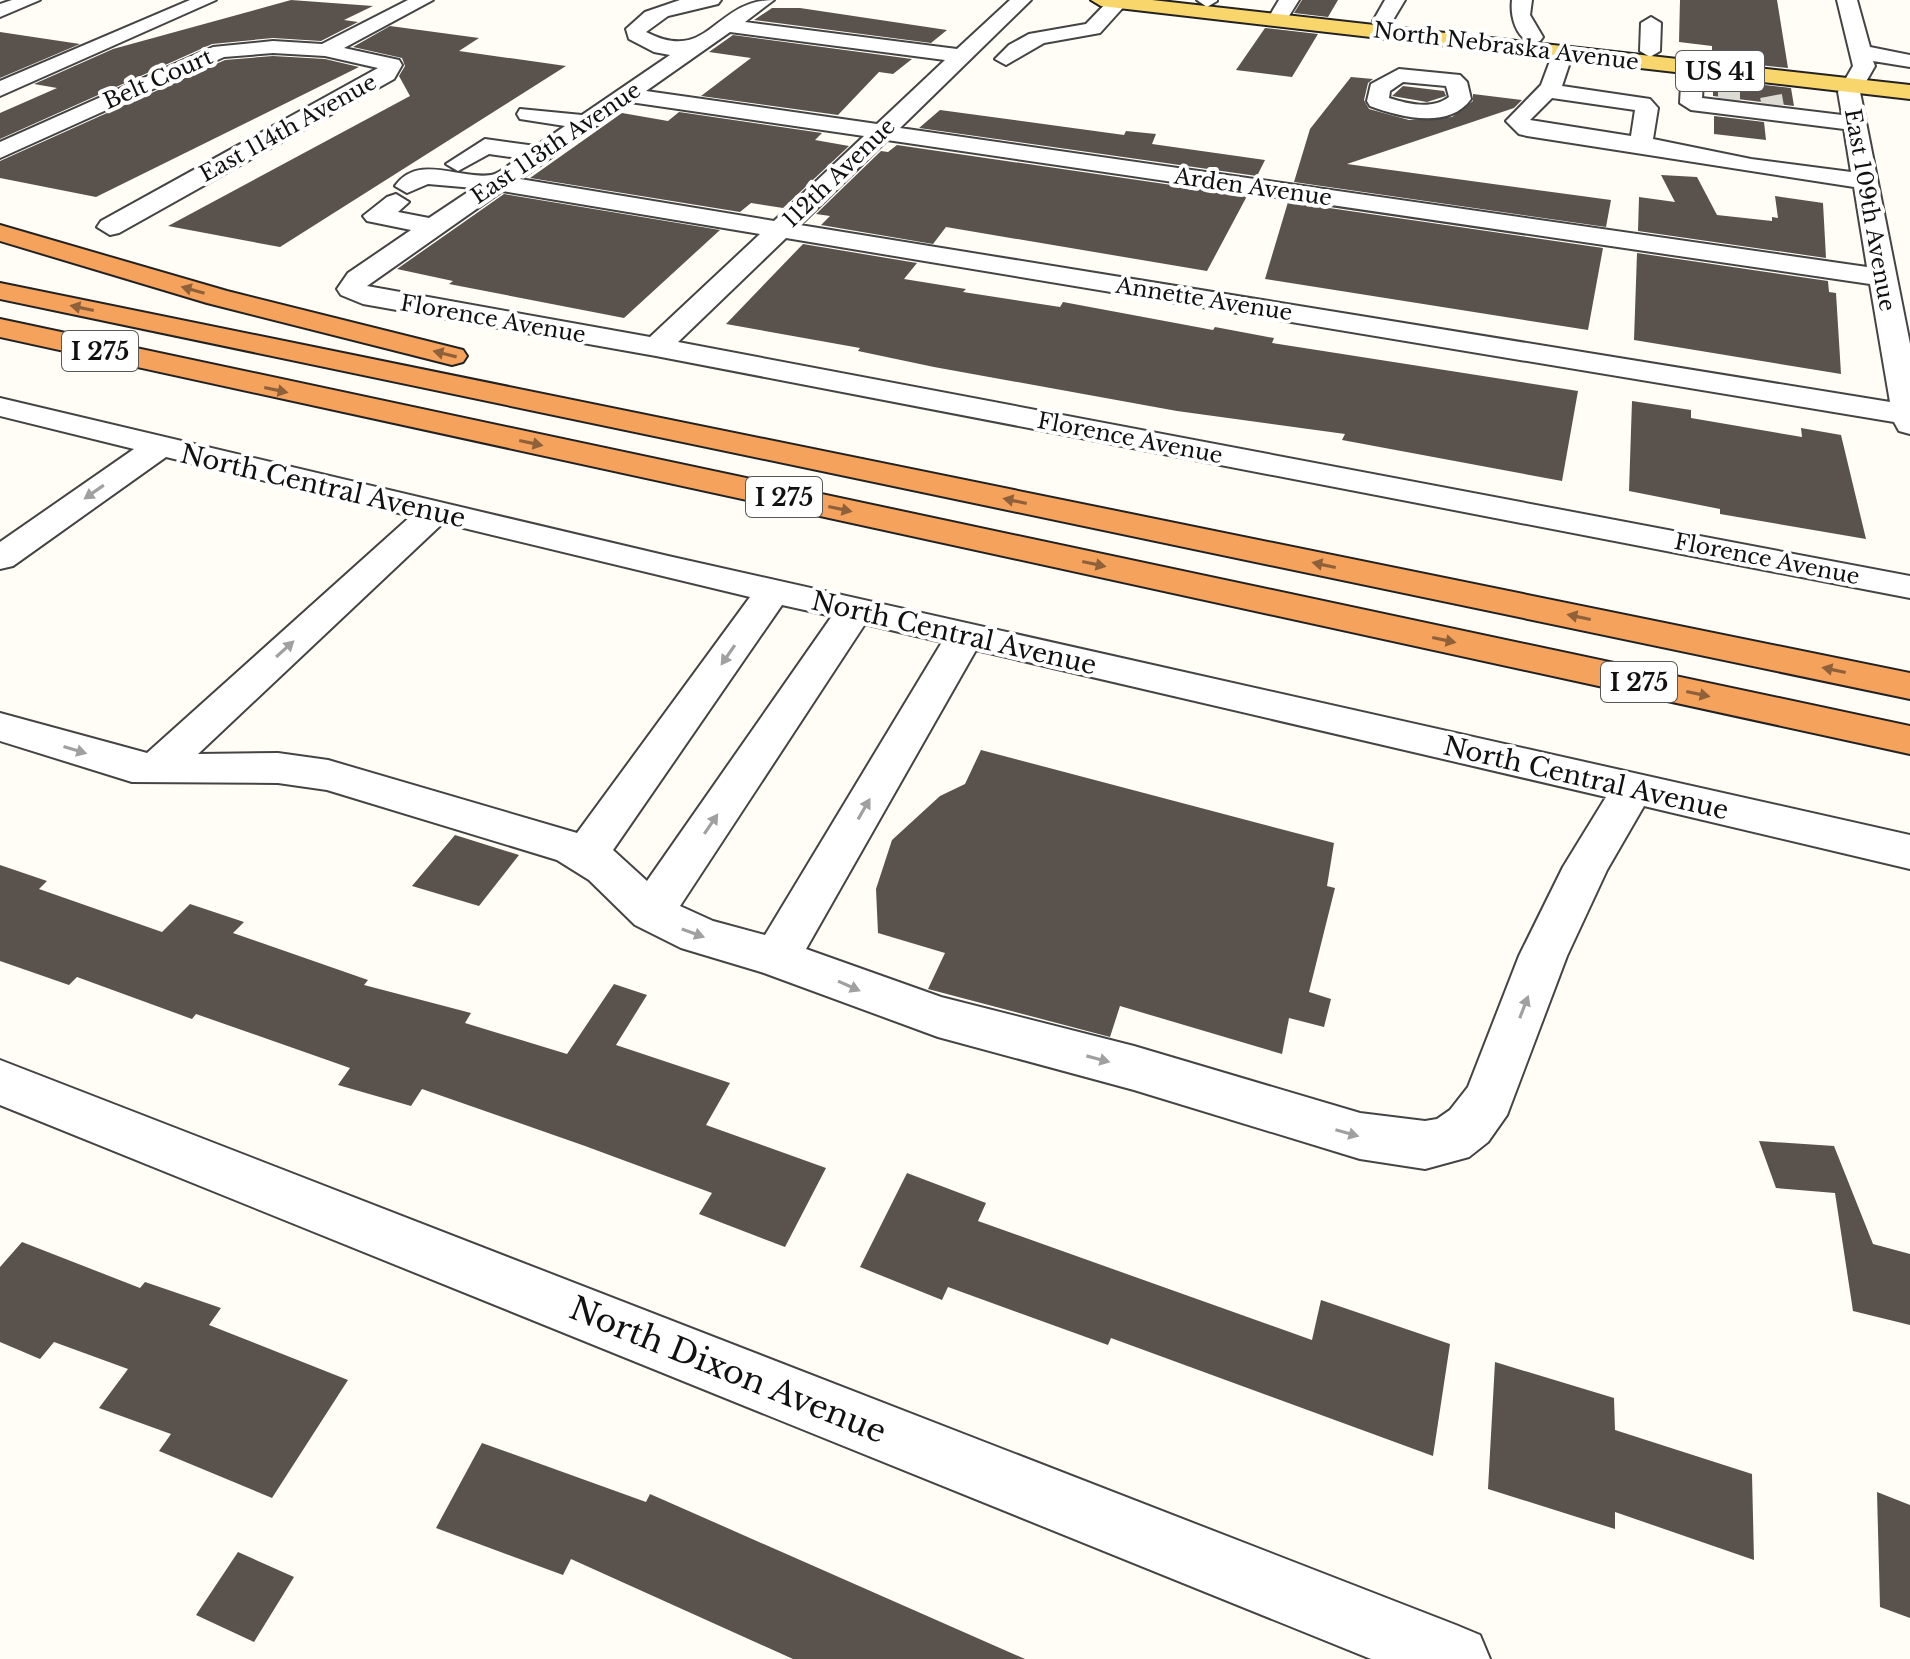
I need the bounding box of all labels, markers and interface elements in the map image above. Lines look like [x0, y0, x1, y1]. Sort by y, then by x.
street label: North Nebraska Avenue [1372, 16, 1640, 76]
street label: Belt Court [99, 43, 217, 115]
road number: US 41 [1676, 51, 1764, 91]
street label: East 114th Avenue [195, 68, 381, 188]
street label: East 113th Avenue [466, 76, 646, 210]
street label: East 109th Avenue [1839, 107, 1901, 313]
street label: 112th Avenue [777, 113, 901, 233]
street label: Arden Avenue [1171, 162, 1334, 211]
street label: Annette Avenue [1113, 272, 1294, 326]
one-way arrow [181, 283, 205, 296]
street label: Florence Avenue [398, 289, 588, 349]
one-way arrow [69, 301, 94, 314]
road number: I 275 [62, 331, 138, 371]
one-way arrow [433, 348, 458, 360]
one-way arrow [264, 384, 289, 397]
street label: Florence Avenue [1035, 407, 1225, 469]
one-way arrow [518, 437, 543, 450]
street label: North Central Avenue [177, 438, 469, 534]
road number: I 275 [746, 477, 822, 517]
one-way arrow [83, 484, 105, 500]
one-way arrow [1002, 494, 1027, 506]
one-way arrow [827, 504, 852, 516]
street label: Florence Avenue [1672, 528, 1862, 590]
one-way arrow [1081, 558, 1106, 571]
one-way arrow [1312, 558, 1337, 570]
street label: North Central Avenue [808, 585, 1100, 681]
one-way arrow [1566, 610, 1591, 623]
one-way arrow [1431, 634, 1456, 647]
one-way arrow [275, 640, 294, 658]
one-way arrow [720, 644, 736, 666]
road number: I 275 [1601, 662, 1677, 702]
one-way arrow [1821, 663, 1846, 676]
one-way arrow [1685, 688, 1710, 701]
street label: North Central Avenue [1440, 730, 1732, 826]
one-way arrow [63, 744, 87, 757]
one-way arrow [857, 798, 871, 820]
one-way arrow [703, 813, 718, 835]
one-way arrow [681, 927, 705, 940]
one-way arrow [837, 979, 861, 992]
one-way arrow [1518, 995, 1531, 1019]
one-way arrow [1086, 1053, 1111, 1065]
one-way arrow [1336, 1127, 1360, 1140]
street label: North Dixon Avenue [564, 1288, 892, 1452]

